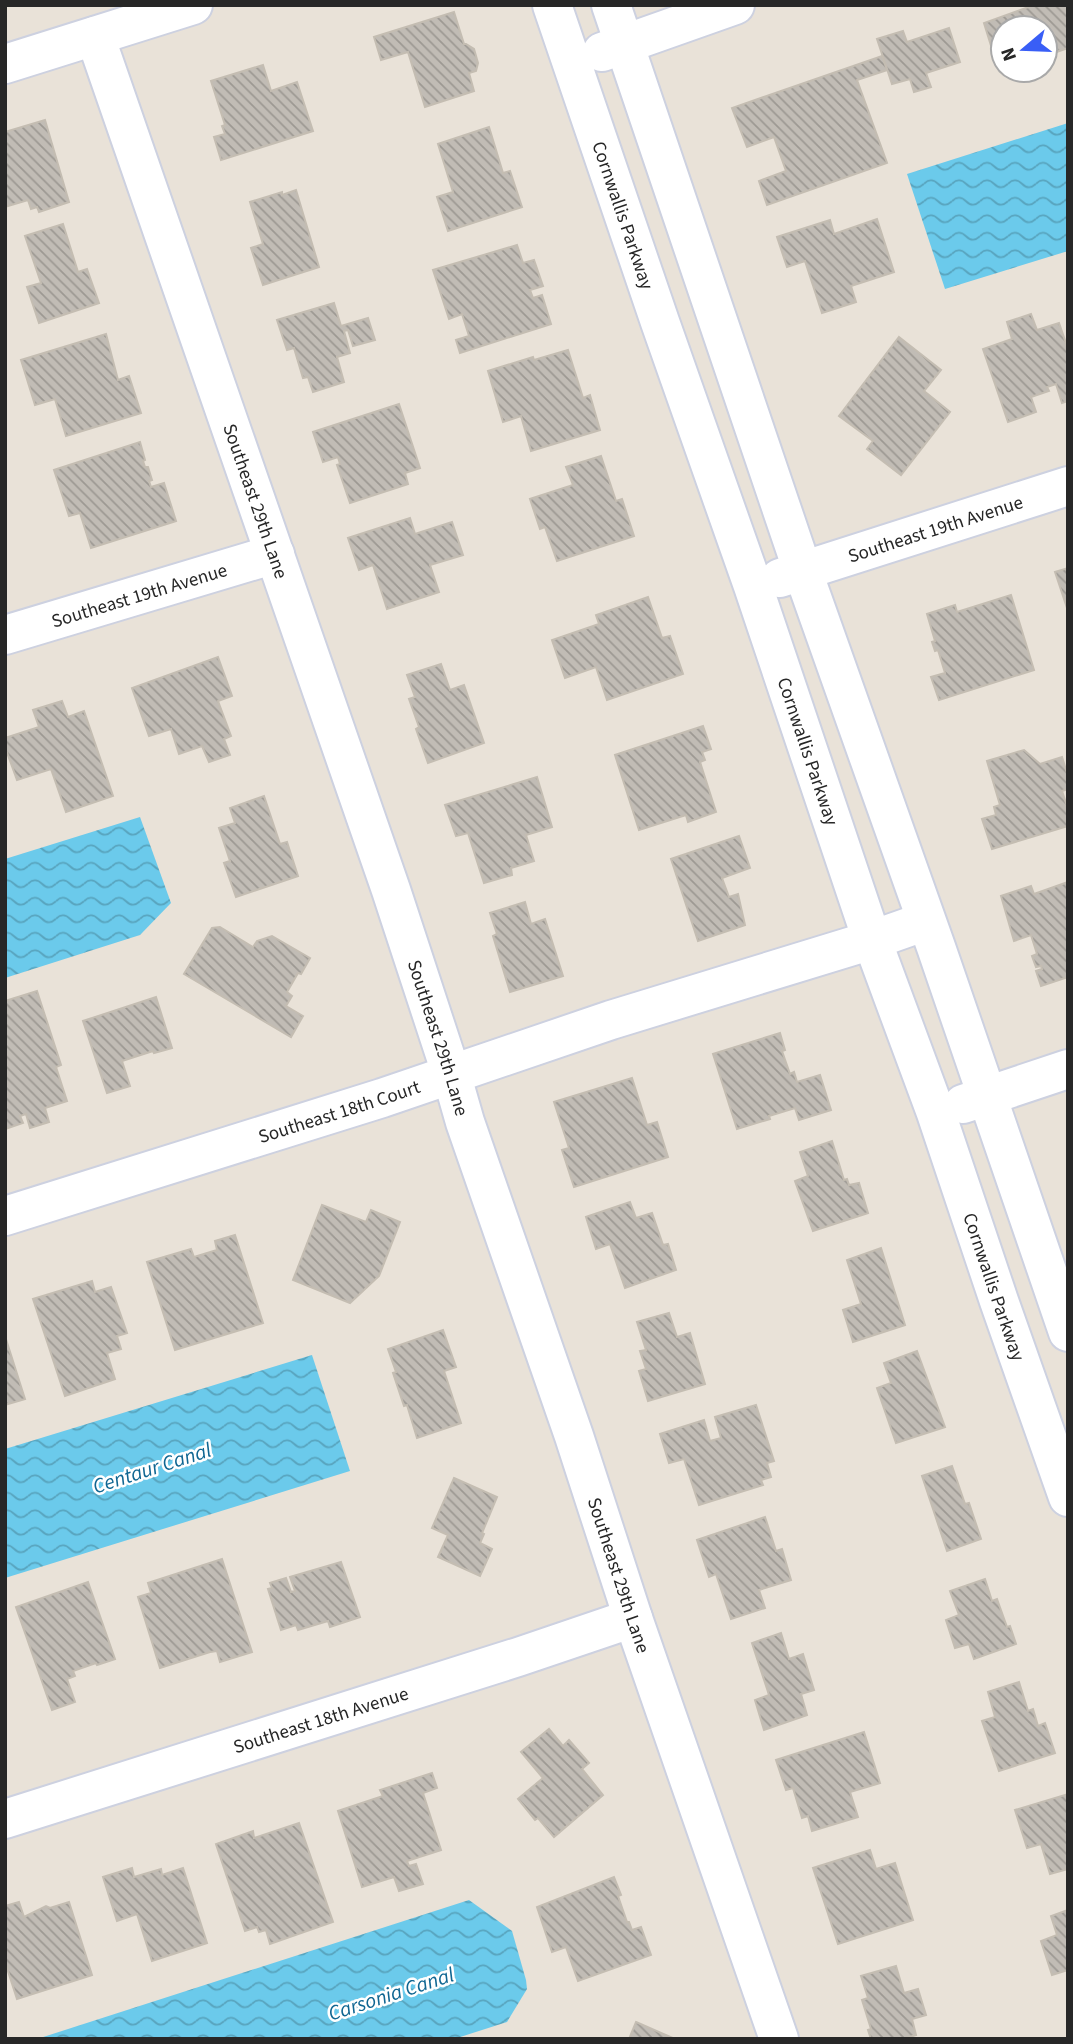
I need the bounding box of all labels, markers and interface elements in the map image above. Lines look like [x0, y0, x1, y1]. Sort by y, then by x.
north arrow [989, 14, 1059, 84]
text: N [995, 44, 1024, 64]
street label: Cornwallis Parkway [584, 138, 660, 293]
street label: Southeast 29th Lane [215, 420, 294, 582]
street label: Southeast 19th Avenue [845, 489, 1027, 570]
street label: Southeast 19th Avenue [48, 557, 231, 635]
street label: Cornwallis Parkway [770, 674, 845, 829]
street label: Southeast 29th Lane [400, 957, 475, 1119]
street label: Southeast 18th Court [255, 1074, 424, 1151]
street label: Cornwallis Parkway [955, 1210, 1031, 1365]
water label: Centaur Canal [89, 1434, 216, 1501]
street label: Southeast 29th Lane [580, 1494, 656, 1657]
street label: Southeast 18th Avenue [230, 1680, 412, 1761]
water label: Carsonia Canal [324, 1959, 459, 2028]

